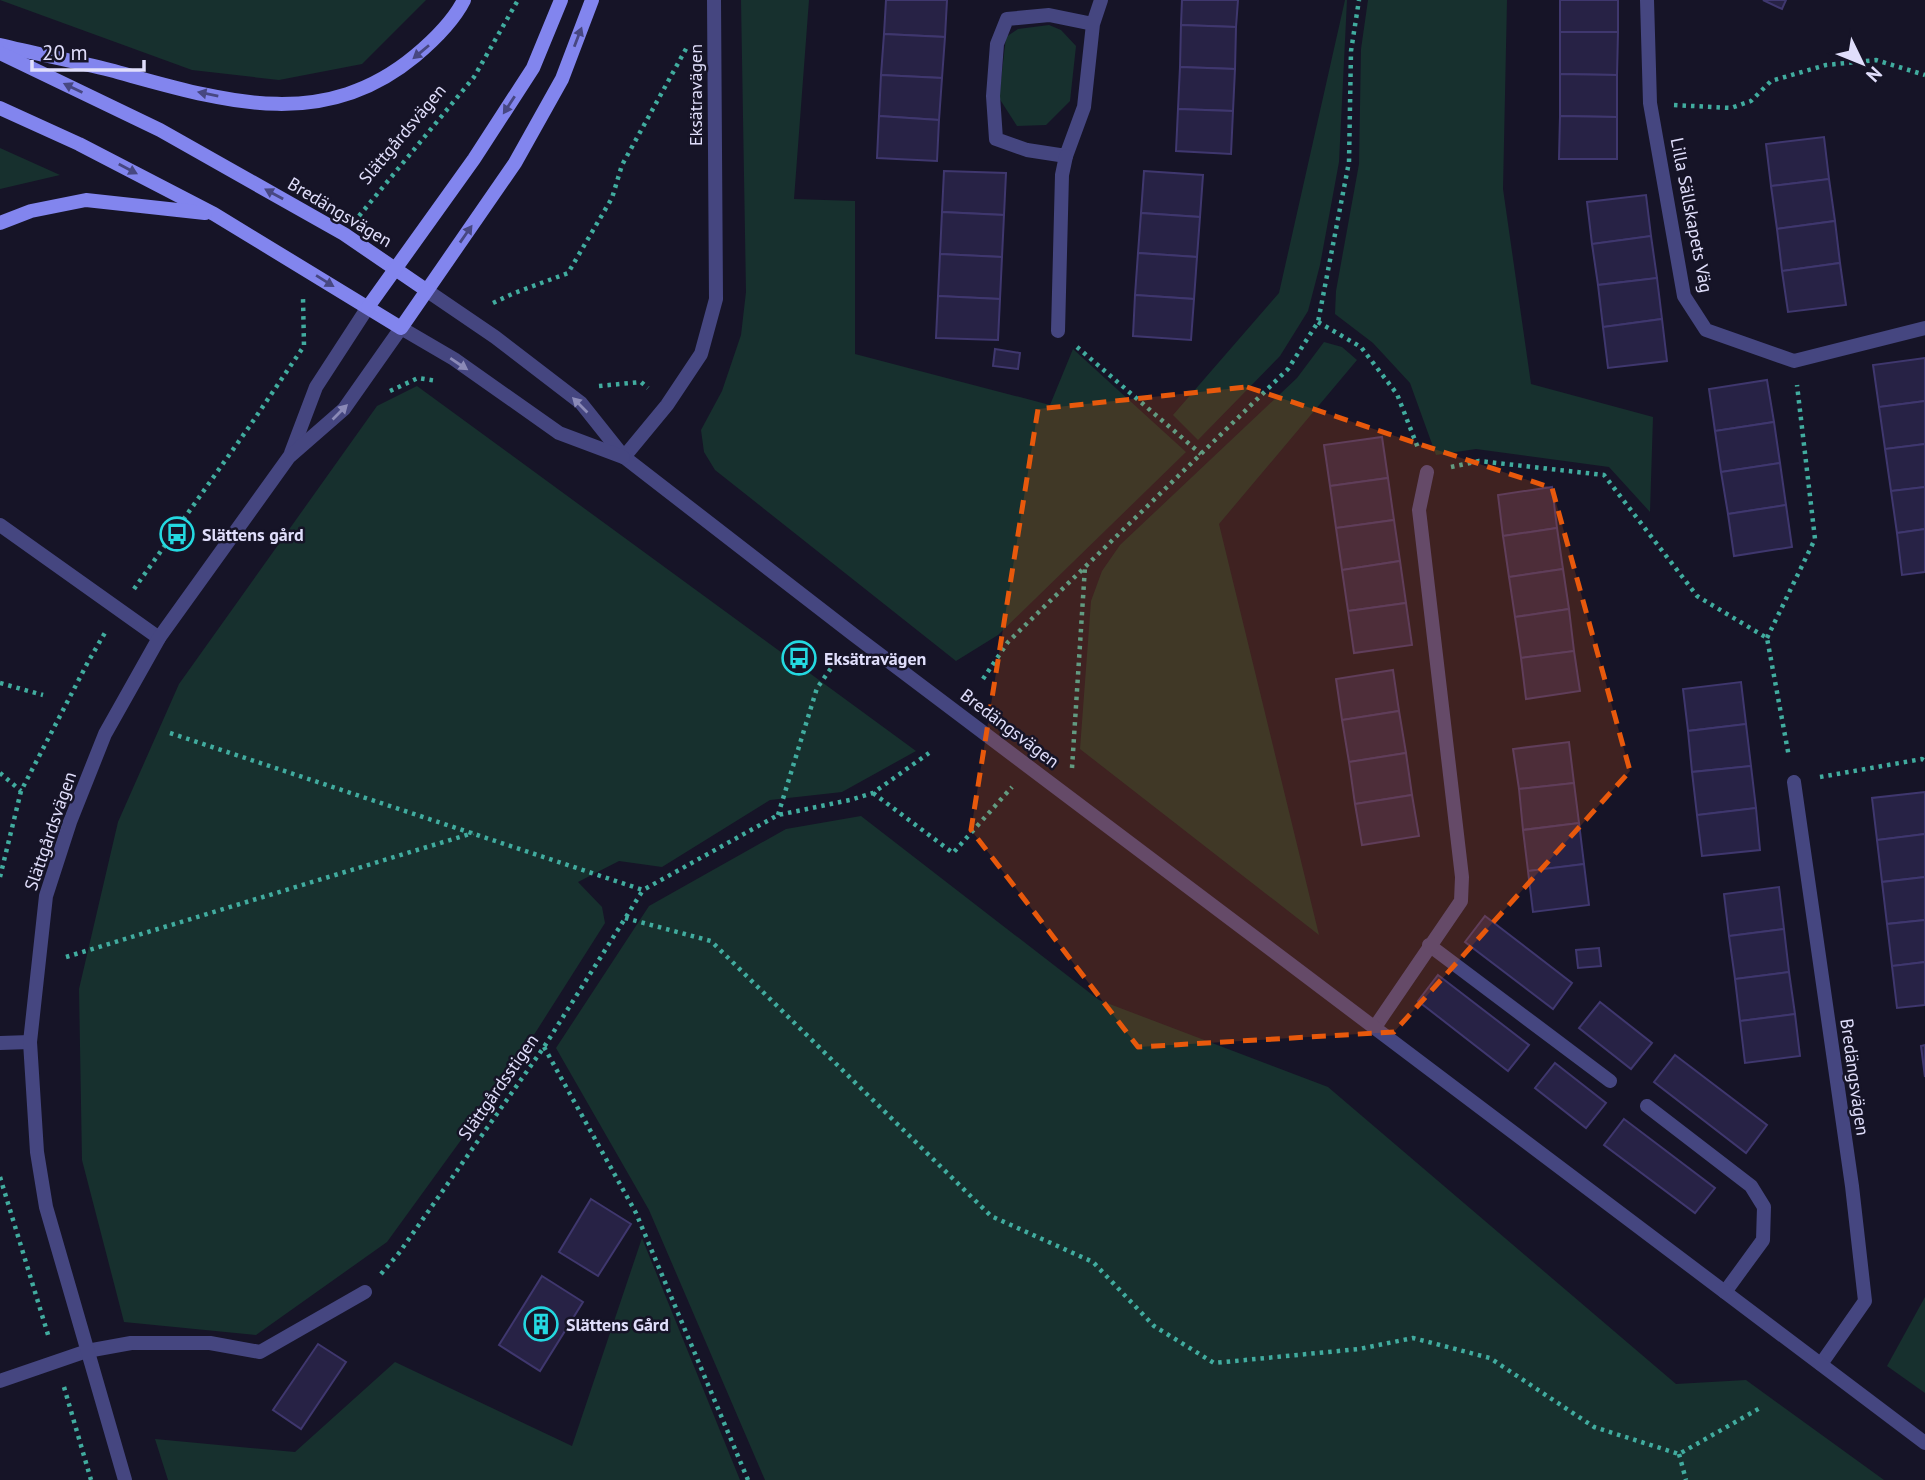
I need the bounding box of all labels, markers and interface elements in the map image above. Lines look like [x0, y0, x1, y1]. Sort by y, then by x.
one-way arrow [572, 27, 583, 48]
scale bar [32, 28, 144, 72]
north arrow [1827, 28, 1897, 98]
text: 20 m [42, 39, 88, 66]
one-way arrow [412, 44, 429, 59]
street label: Eksätravägen [684, 44, 707, 146]
text: N [1861, 62, 1887, 87]
street label: Slättgårdsvägen [353, 79, 451, 189]
one-way arrow [63, 83, 83, 94]
one-way arrow [197, 88, 219, 99]
one-way arrow [502, 95, 515, 114]
street label: Lilla Sällskapets Väg [1666, 136, 1718, 294]
one-way arrow [118, 163, 138, 175]
street label: Bredängsvägen [284, 172, 396, 252]
one-way arrow [264, 188, 283, 200]
one-way arrow [458, 225, 472, 243]
one-way arrow [316, 275, 335, 288]
one-way arrow [450, 357, 469, 370]
one-way arrow [572, 396, 589, 413]
one-way arrow [331, 404, 347, 421]
bus stop icon: Slättens gård [158, 515, 196, 553]
place label: Slättens gård [202, 523, 304, 546]
bus stop icon: Eksätravägen [780, 639, 818, 677]
place label: Eksätravägen [824, 647, 926, 670]
street label: Bredängsvägen [956, 683, 1064, 773]
street label: Slättgårdsvägen [19, 769, 81, 893]
street label: Bredängsvägen [1835, 1017, 1875, 1137]
street label: Slättgårdsstigen [453, 1029, 543, 1145]
building icon: Slättens Gård [522, 1305, 560, 1343]
place label: Slättens Gård [566, 1313, 669, 1336]

